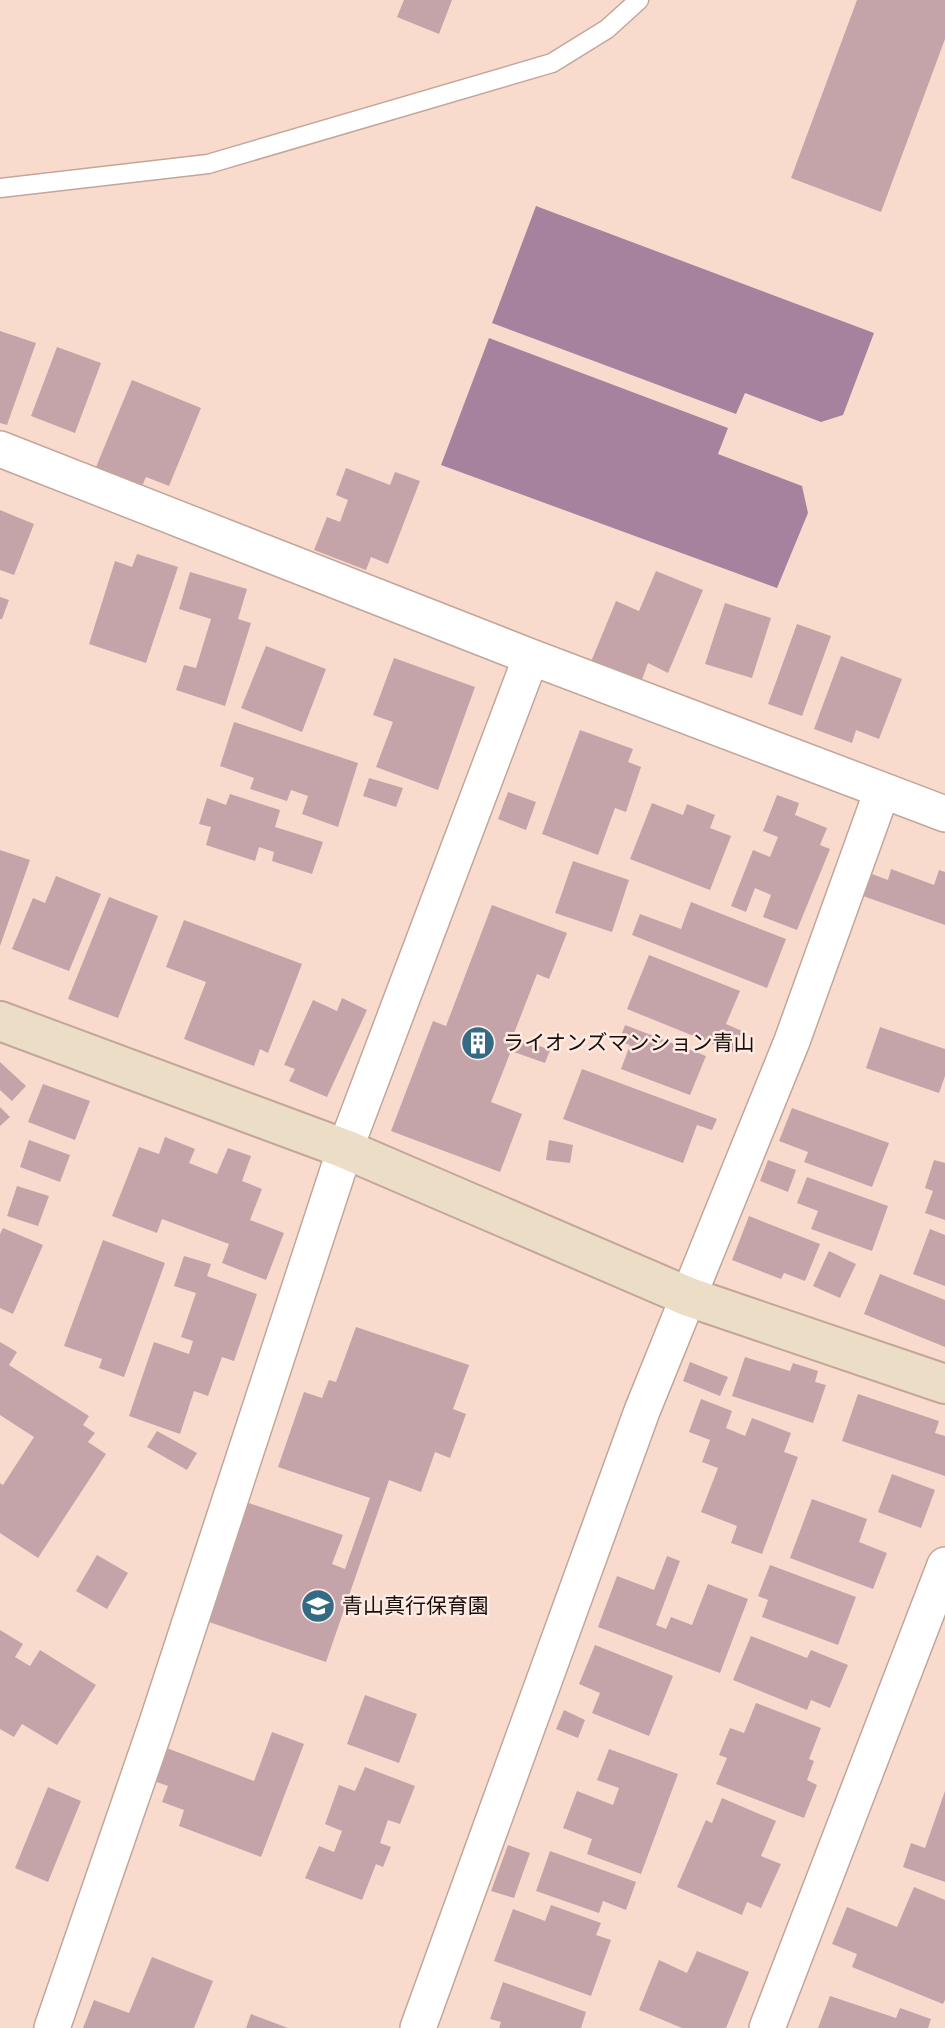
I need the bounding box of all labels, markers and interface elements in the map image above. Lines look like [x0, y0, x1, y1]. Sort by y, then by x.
building icon: ライオンズマンション青山 [459, 1024, 497, 1062]
place label: ライオンズマンション青山 [503, 1030, 755, 1056]
school or university icon: 青山真行保育園 [299, 1587, 337, 1625]
place label: 青山真行保育園 [342, 1593, 489, 1619]

